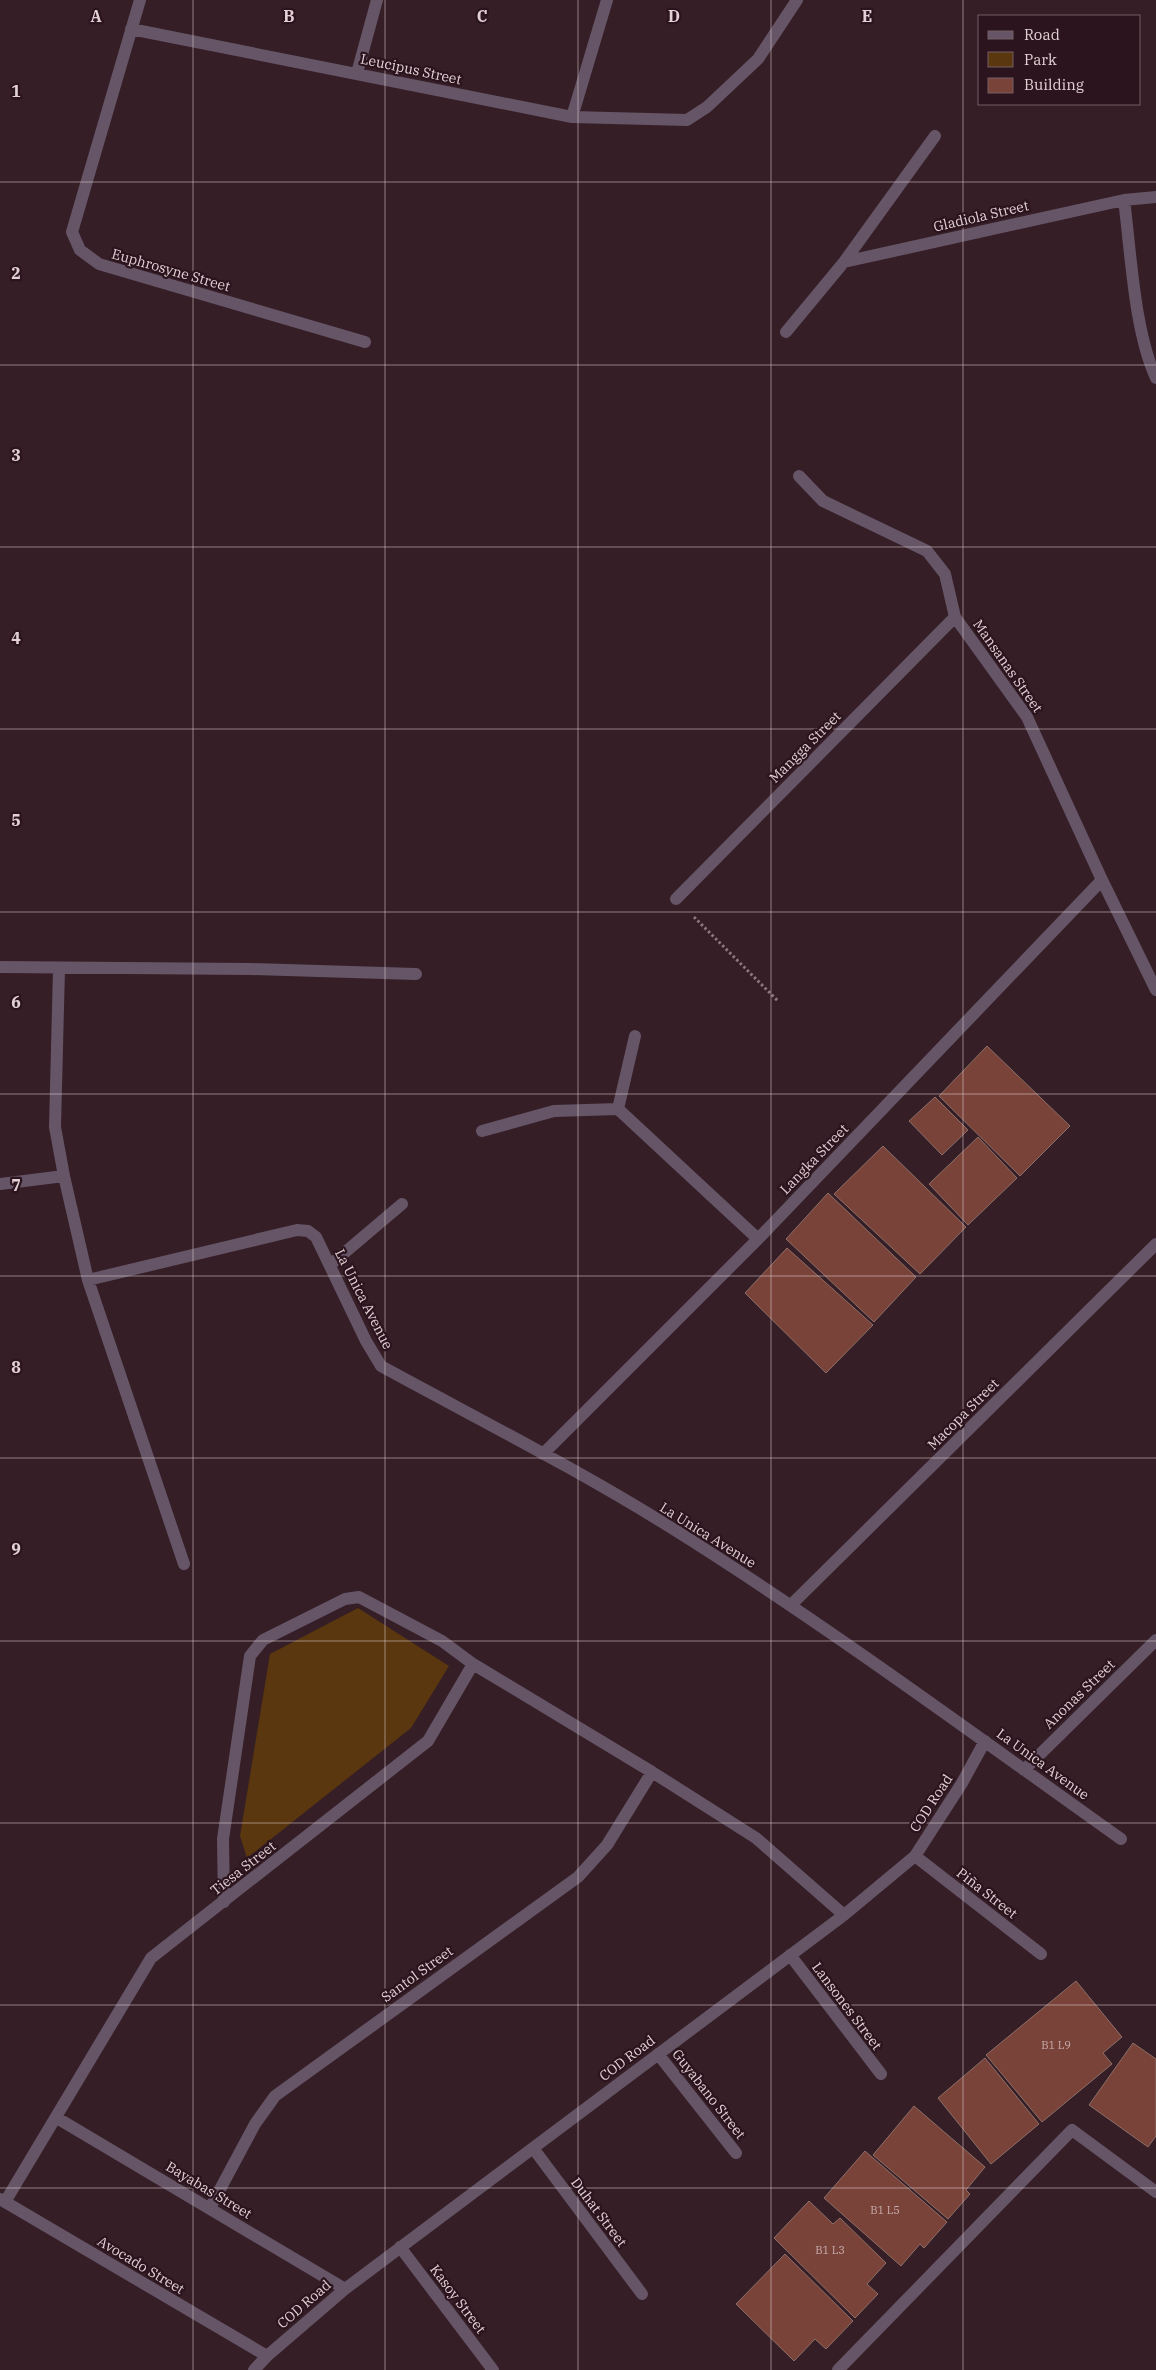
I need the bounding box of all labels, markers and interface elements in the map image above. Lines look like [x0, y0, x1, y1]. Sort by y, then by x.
text: A [90, 6, 102, 26]
text: B [283, 6, 295, 26]
text: C [477, 6, 487, 26]
text: D [668, 6, 680, 26]
text: E [862, 6, 872, 26]
legend [978, 15, 1141, 105]
text: Road [1024, 25, 1060, 44]
street label: Leucipus Street [359, 50, 463, 88]
text: Park [1024, 50, 1057, 69]
text: Building [1024, 75, 1084, 94]
text: 1 [11, 81, 21, 101]
street label: Gladiola Street [932, 196, 1030, 236]
street label: Euphrosyne Street [110, 244, 232, 296]
text: 2 [11, 263, 21, 283]
text: 3 [11, 445, 21, 465]
street label: Mansanas Street [969, 616, 1047, 716]
text: 4 [11, 628, 21, 648]
street label: Mangga Street [765, 707, 845, 787]
text: 5 [11, 810, 21, 830]
text: 6 [11, 992, 21, 1012]
street label: Langka Street [776, 1120, 852, 1198]
text: 7 [11, 1175, 21, 1195]
street label: La Unica Avenue [331, 1246, 397, 1352]
text: 8 [11, 1357, 21, 1377]
street label: Macopa Street [923, 1374, 1003, 1454]
street label: La Unica Avenue [657, 1498, 759, 1572]
text: 9 [11, 1539, 21, 1559]
street label: Anonas Street [1039, 1655, 1119, 1733]
street label: La Unica Avenue [993, 1724, 1093, 1804]
street label: COD Road [906, 1770, 957, 1835]
street label: Tiesa Street [207, 1837, 279, 1899]
street label: Piña Street [953, 1864, 1021, 1922]
street label: Santol Street [378, 1942, 456, 2006]
street label: Lansones Street [808, 1958, 886, 2054]
street label: COD Road [595, 2031, 659, 2085]
house number: B1 L9 [1041, 2038, 1071, 2052]
street label: Guyabano Street [668, 2045, 750, 2143]
street label: Bayabas Street [163, 2157, 255, 2223]
street label: Duhat Street [567, 2174, 631, 2250]
house number: B1 L5 [870, 2203, 900, 2217]
street label: Avocado Street [94, 2232, 188, 2298]
house number: B1 L3 [815, 2243, 845, 2257]
street label: Kasoy Street [426, 2261, 490, 2337]
street label: COD Road [273, 2275, 335, 2332]

